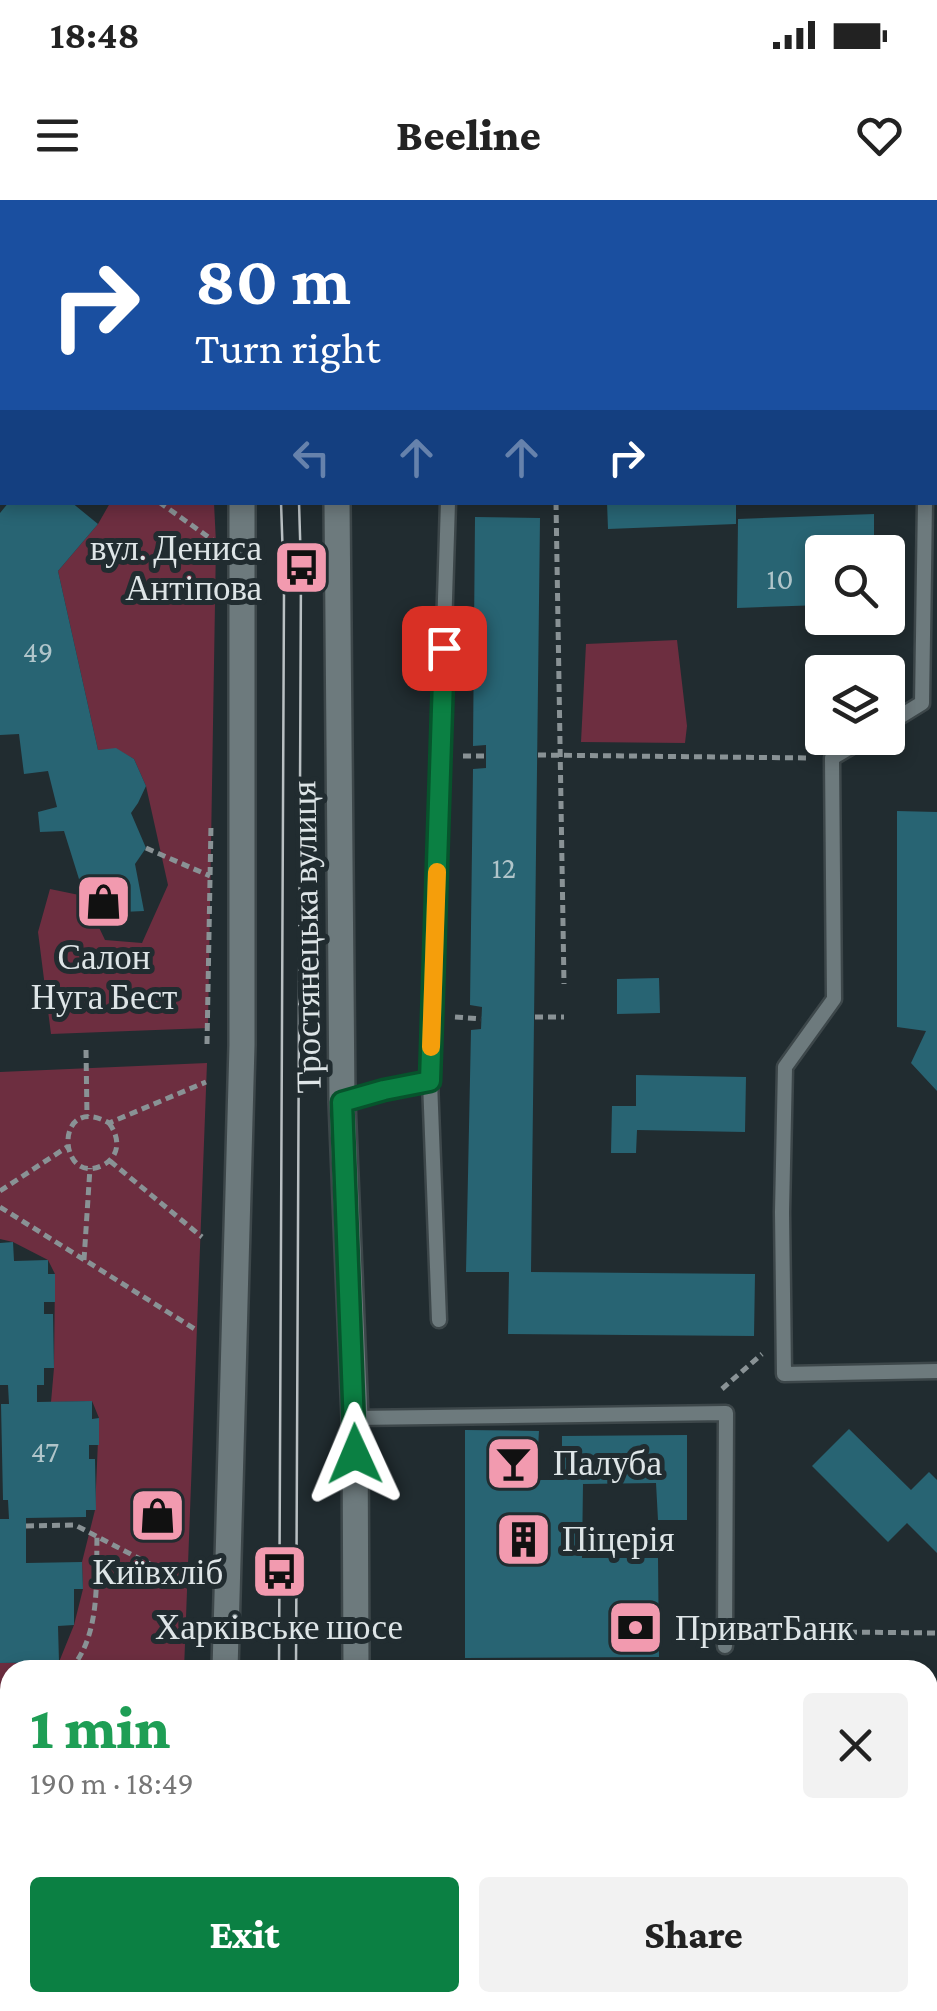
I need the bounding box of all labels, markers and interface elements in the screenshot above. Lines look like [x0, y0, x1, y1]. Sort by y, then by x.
text: 18:48 [50, 14, 140, 56]
icon: menu [30, 108, 85, 163]
icon: heart [852, 108, 907, 163]
text: Beeline [396, 110, 541, 160]
icon: right [30, 240, 160, 370]
text: 80 m [195, 241, 351, 319]
text: Turn right [195, 323, 380, 373]
icon: left [284, 430, 339, 485]
icon: ahead [389, 430, 444, 485]
icon: ahead [494, 430, 549, 485]
icon: right [599, 430, 654, 485]
place label: вул. Дениса Антіпова [90, 529, 262, 608]
map controls [805, 535, 905, 755]
button: search [805, 535, 905, 635]
bus stop icon: вул. Дениса Антіпова [271, 538, 331, 598]
house number: 10 [767, 562, 793, 595]
pin [402, 606, 487, 691]
icon: arrive [417, 621, 472, 676]
house number: 49 [23, 635, 53, 668]
button: layers [805, 655, 905, 755]
street label: Тростянецька вулиця [284, 781, 329, 1093]
house number: 12 [492, 851, 516, 884]
shop icon: Салон Нуга Бест [74, 871, 134, 931]
place label: Салон Нуга Бест [31, 938, 177, 1017]
position arrow [303, 1402, 407, 1506]
bar icon: Палуба [484, 1433, 544, 1493]
house number: 47 [31, 1435, 59, 1468]
place label: Палуба [553, 1444, 662, 1483]
shop icon: Київхліб [128, 1486, 188, 1546]
building icon: Піцерія [493, 1509, 553, 1569]
place label: Піцерія [562, 1520, 675, 1559]
bus stop icon: Харківське шосе [249, 1541, 309, 1601]
place label: Київхліб [93, 1553, 223, 1592]
bank icon: ПриватБанк [606, 1598, 666, 1658]
place label: Харківське шосе [155, 1608, 403, 1647]
place label: ПриватБанк [675, 1609, 855, 1648]
button: close [803, 1693, 908, 1798]
text: 1 min [30, 1694, 170, 1761]
text: 190 m · 18:49 [30, 1765, 194, 1801]
button: Exit [30, 1877, 459, 1992]
button: Share [479, 1877, 908, 1992]

